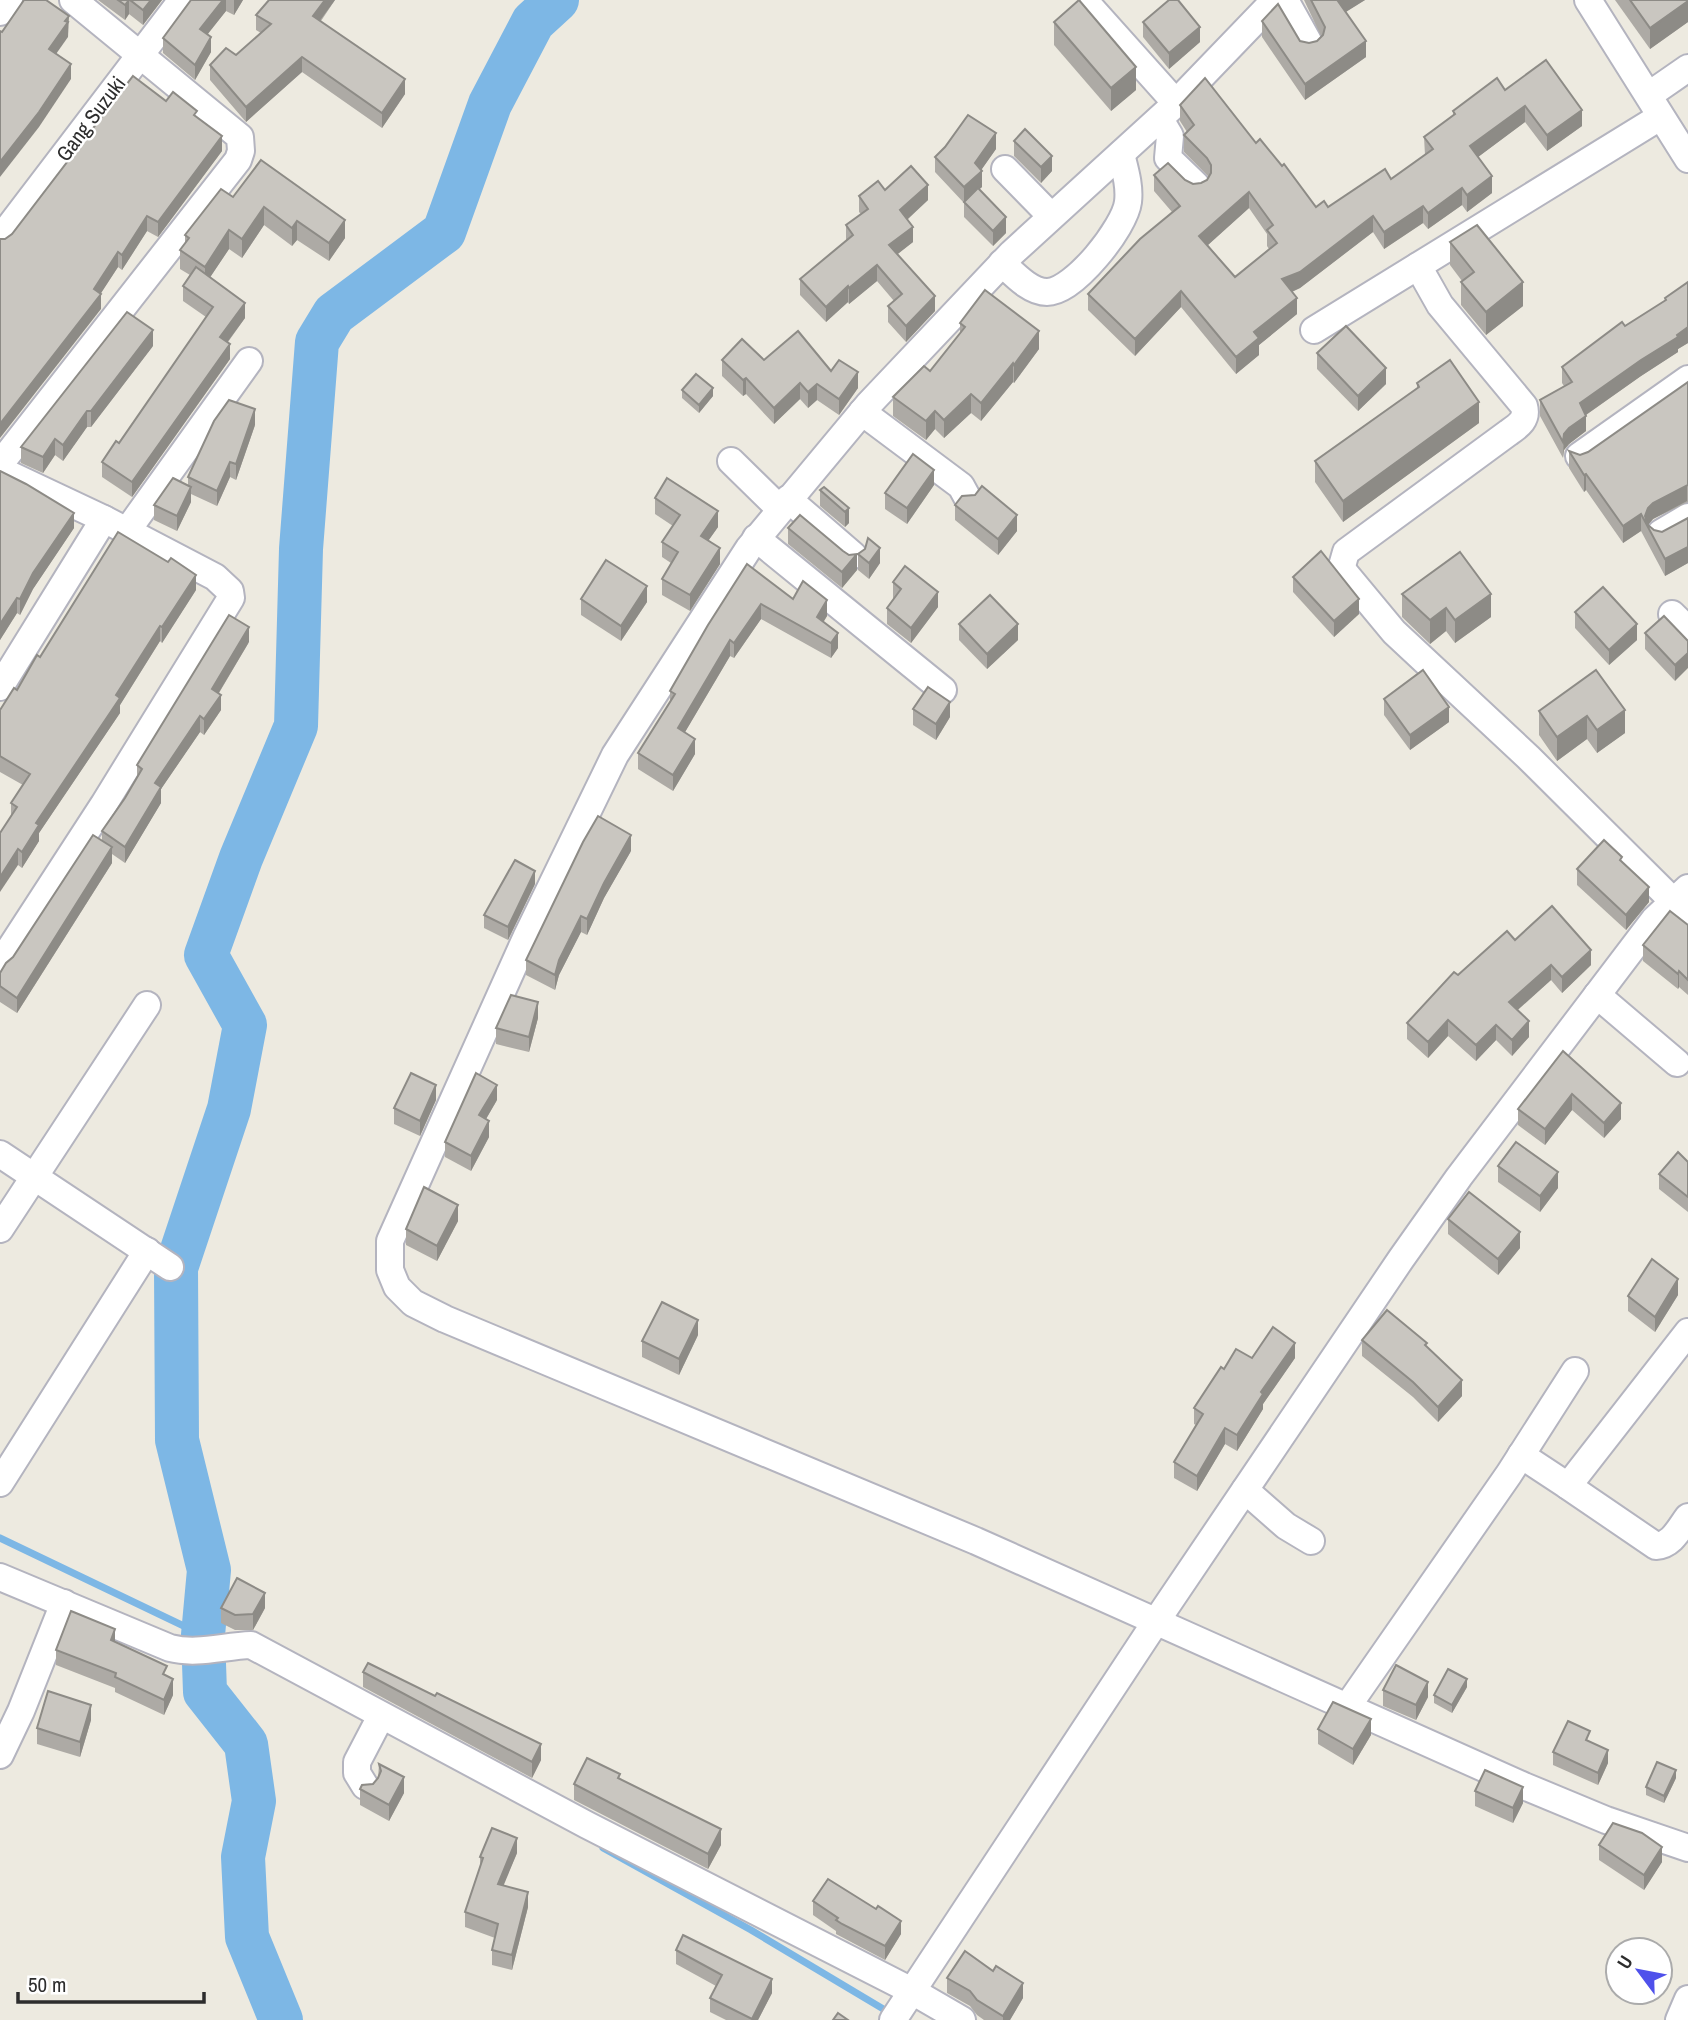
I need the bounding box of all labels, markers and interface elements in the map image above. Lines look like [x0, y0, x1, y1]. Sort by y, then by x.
street label: Gang Suzuki [49, 70, 132, 167]
north arrow [1604, 1936, 1674, 2006]
text: U [1611, 1950, 1639, 1974]
scale bar [18, 1960, 203, 2004]
text: 50 m [28, 1970, 66, 1999]

